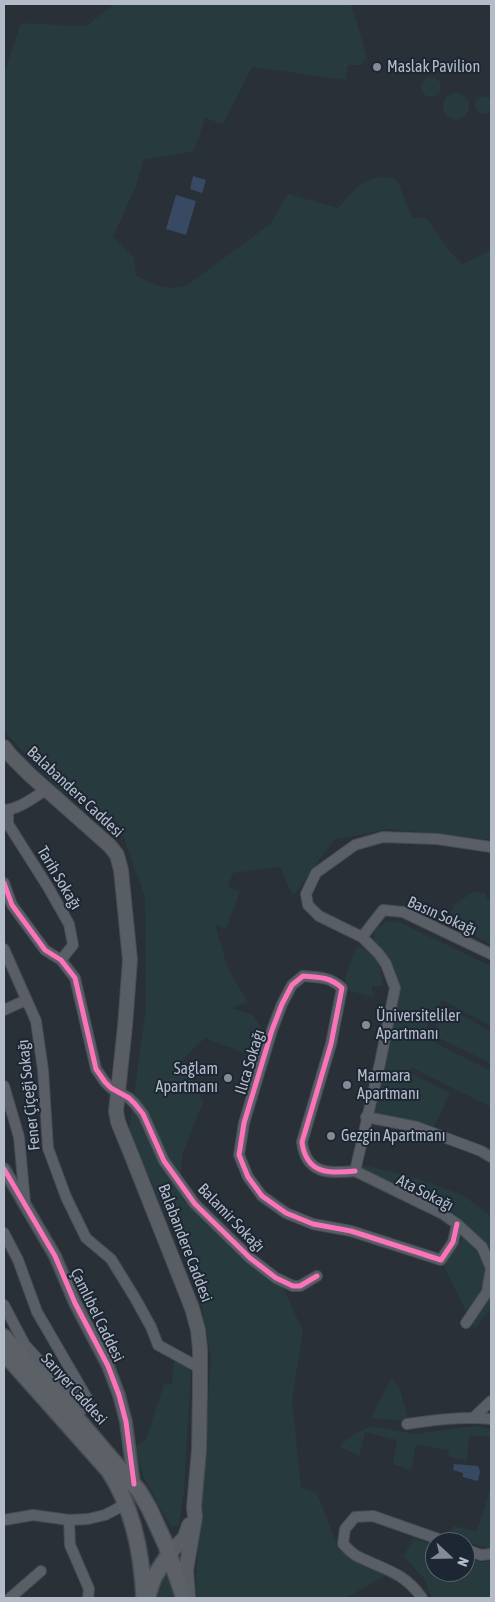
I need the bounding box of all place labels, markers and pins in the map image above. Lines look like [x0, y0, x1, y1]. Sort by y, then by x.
place label: Maslak Pavilion [387, 57, 480, 77]
marker: Maslak Pavilion [371, 61, 383, 73]
place label: Üniversiteliler Apartmanı [376, 1006, 460, 1044]
marker: Üniversiteliler Apartmanı [360, 1019, 372, 1031]
place label: Sağlam Apartmanı [156, 1059, 218, 1097]
place label: Marmara Apartmanı [357, 1066, 419, 1104]
marker: Sağlam Apartmanı [222, 1072, 234, 1084]
marker: Marmara Apartmanı [341, 1079, 353, 1091]
place label: Gezgin Apartmanı [341, 1126, 445, 1146]
marker: Gezgin Apartmanı [325, 1130, 337, 1142]

